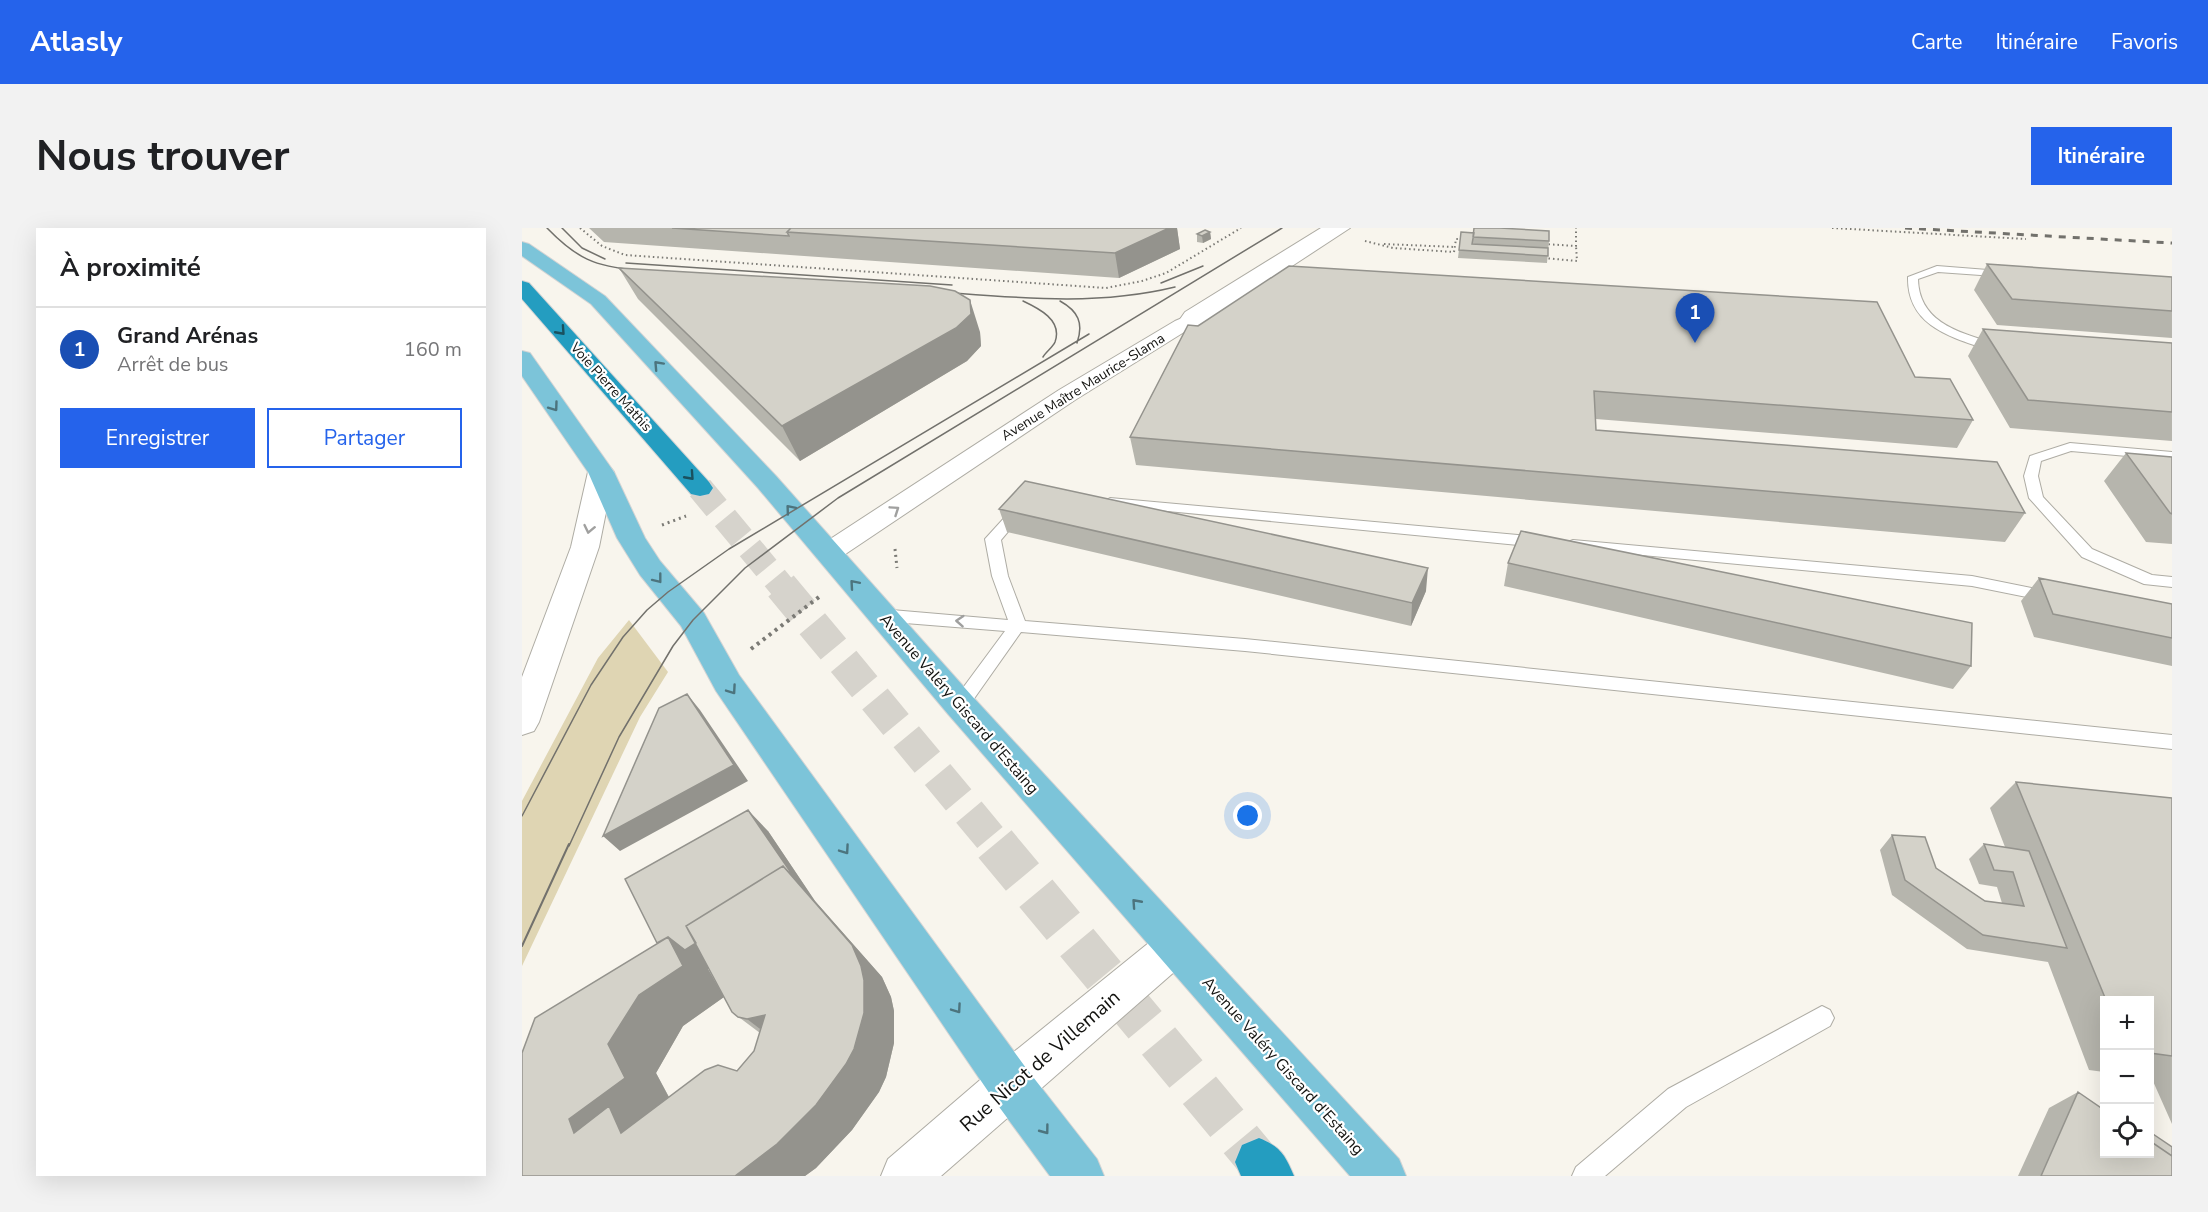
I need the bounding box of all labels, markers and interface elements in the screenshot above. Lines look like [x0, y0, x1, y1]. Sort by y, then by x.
text: Atlasly [30, 23, 122, 61]
text: Carte [1911, 28, 1962, 56]
text: Itinéraire [1995, 28, 2078, 56]
text: Favoris [2111, 28, 2178, 56]
button: Itinéraire [2031, 127, 2172, 185]
text: Nous trouver [36, 128, 289, 185]
text: À proximité [60, 250, 201, 285]
pin: 1 [1676, 294, 1714, 343]
text: Grand Arénas [117, 321, 258, 351]
one-way arrow [554, 324, 565, 334]
street label: Avenue Maître Maurice-Slama [998, 329, 1168, 445]
text: 1 [74, 336, 86, 363]
text: 160 m [404, 336, 462, 363]
street label: Voie Pierre Mathis [565, 338, 656, 436]
text: Arrêt de bus [117, 351, 228, 378]
one-way arrow [655, 361, 666, 372]
one-way arrow [547, 400, 558, 411]
button: Enregistrer [60, 408, 255, 468]
button: Partager [267, 408, 462, 468]
one-way arrow [683, 470, 694, 480]
one-way arrow [786, 505, 797, 516]
one-way arrow [889, 505, 899, 517]
one-way arrow [583, 524, 596, 534]
one-way arrow [651, 572, 662, 583]
one-way arrow [850, 580, 861, 590]
street label: Avenue Valéry Giscard d'Estaing [874, 609, 1044, 799]
one-way arrow [956, 614, 965, 627]
one-way arrow [725, 684, 736, 695]
your location [1233, 801, 1262, 830]
one-way arrow [838, 843, 849, 854]
one-way arrow [1132, 899, 1143, 910]
street label: Avenue Valéry Giscard d'Estaing [1197, 972, 1369, 1160]
street label: Rue Nicot de Villemain [954, 984, 1126, 1138]
map controls [2100, 996, 2154, 1158]
button: + [2100, 996, 2154, 1050]
one-way arrow [950, 1002, 961, 1013]
button: − [2100, 1050, 2154, 1104]
button: locate [2100, 1104, 2154, 1158]
one-way arrow [1038, 1123, 1049, 1134]

